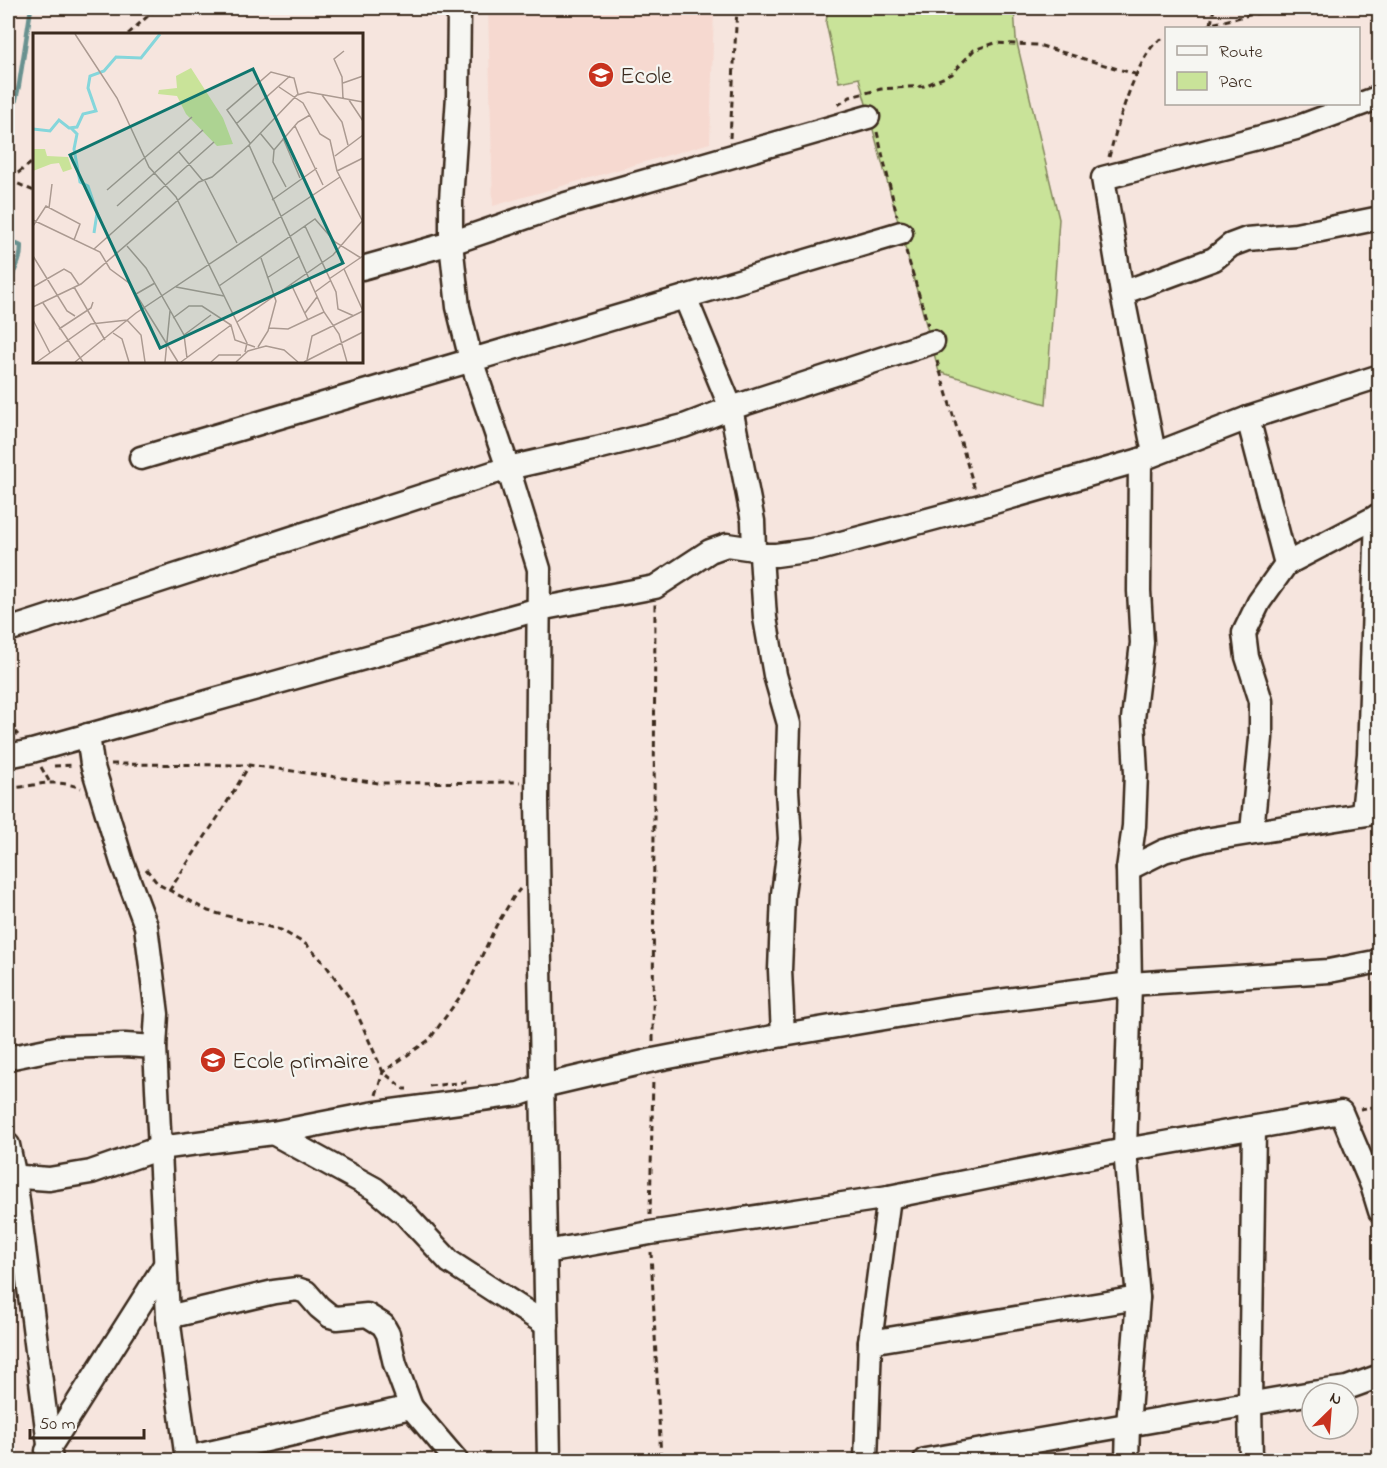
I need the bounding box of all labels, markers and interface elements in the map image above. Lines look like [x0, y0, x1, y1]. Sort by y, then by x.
legend [1165, 27, 1360, 105]
inset map [33, 33, 363, 363]
text: Route [1219, 40, 1264, 66]
school or university icon: Ecole [586, 60, 616, 90]
place label: Ecole [620, 60, 672, 95]
text: Parc [1219, 70, 1252, 96]
school or university icon: Ecole primaire [198, 1045, 228, 1075]
place label: Ecole primaire [232, 1045, 369, 1080]
north arrow [1300, 1381, 1360, 1441]
text: N [1326, 1386, 1346, 1412]
scale bar [30, 1402, 144, 1440]
text: 50 m [39, 1412, 76, 1438]

